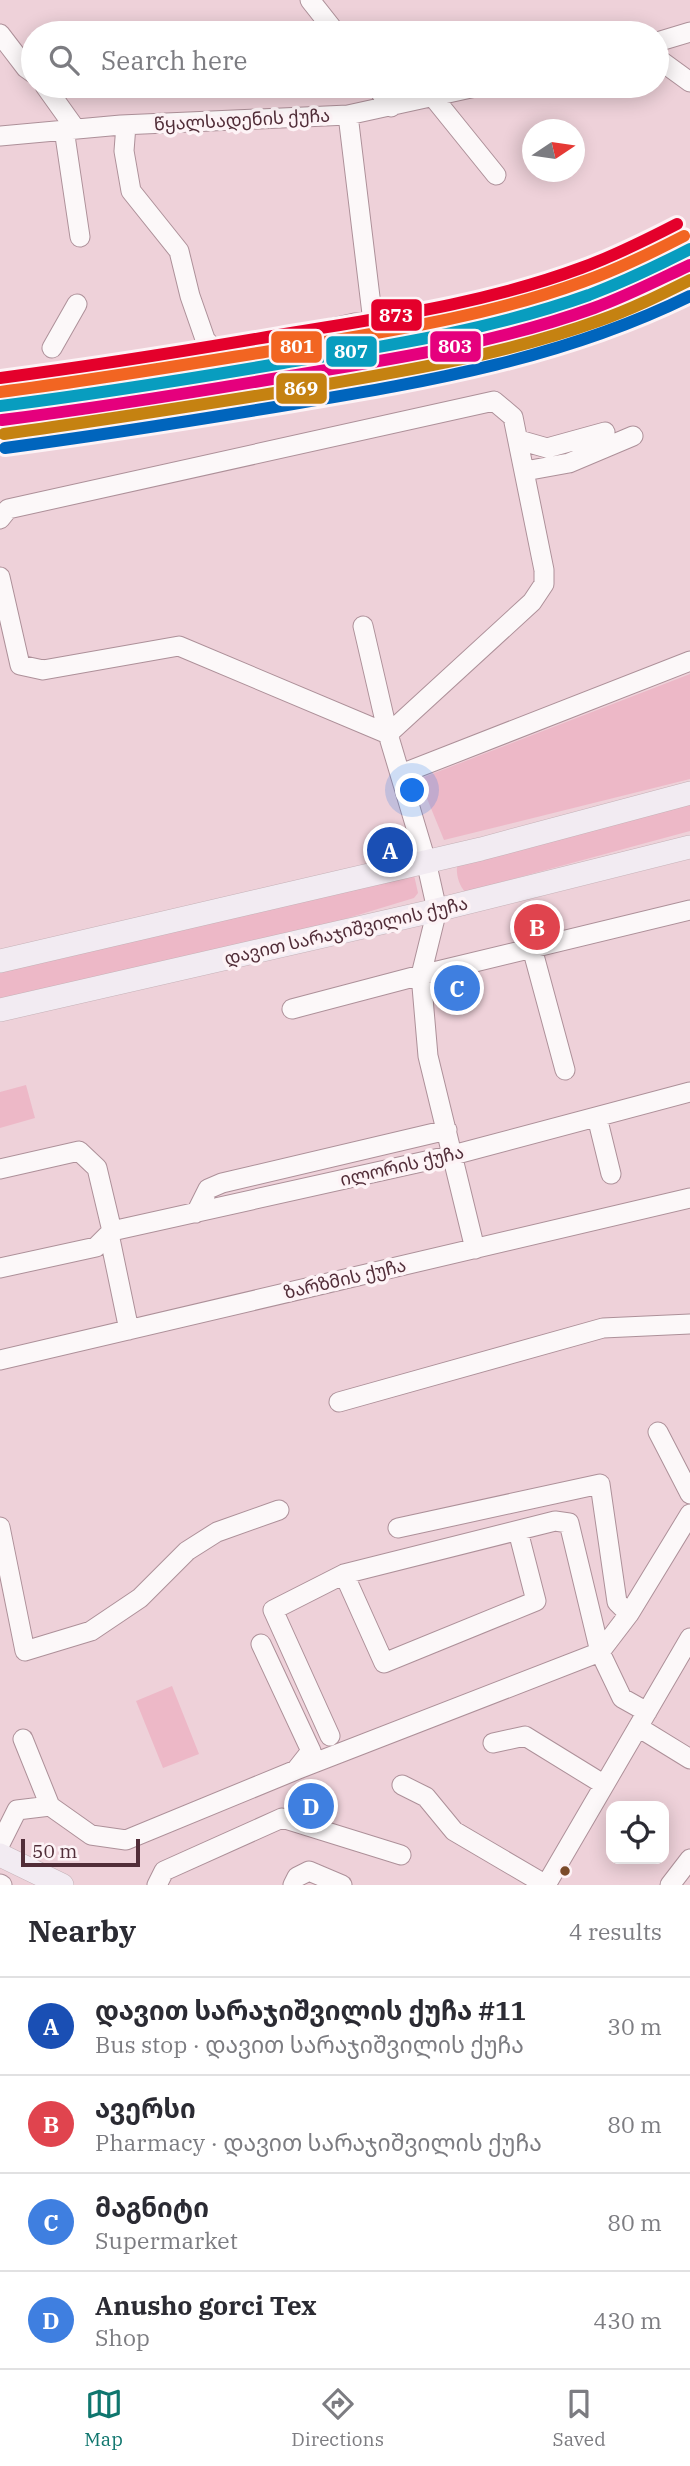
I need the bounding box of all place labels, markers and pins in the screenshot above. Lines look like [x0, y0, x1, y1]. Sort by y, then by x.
pin: A [367, 824, 413, 876]
pin: B [514, 901, 560, 953]
pin: C [434, 962, 480, 1014]
pin: D [288, 1780, 334, 1832]
unlabelled marker [558, 1864, 572, 1878]

